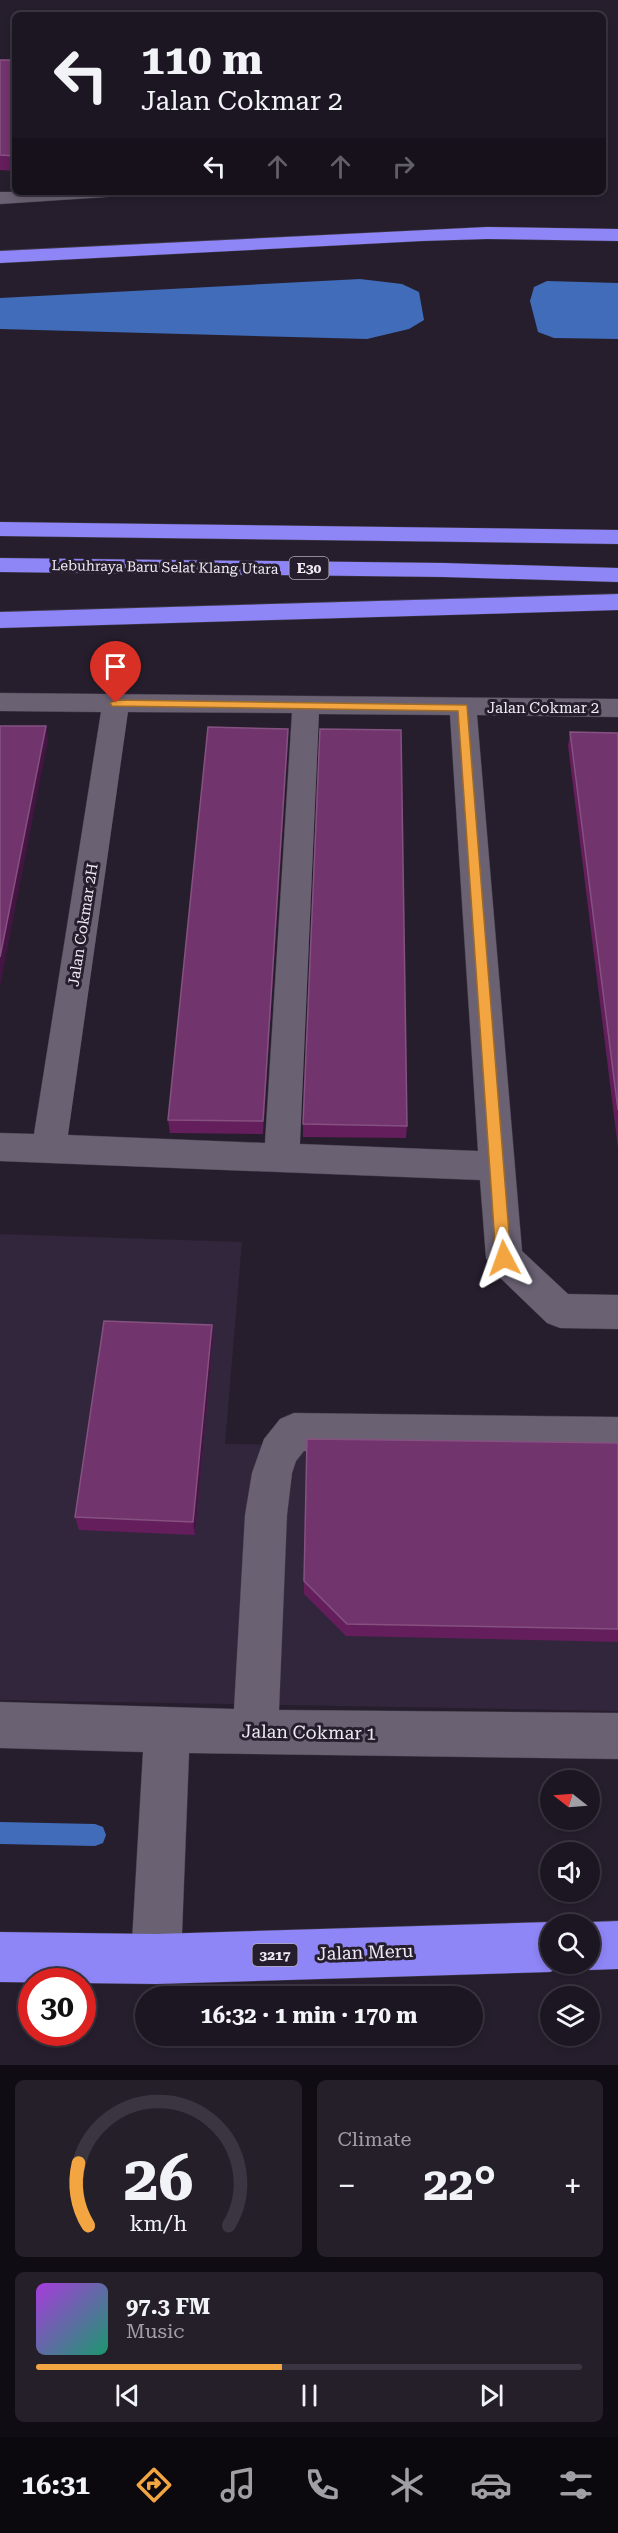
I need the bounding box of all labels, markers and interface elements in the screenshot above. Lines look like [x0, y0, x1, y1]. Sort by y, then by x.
text: 110 m [141, 35, 263, 84]
icon: left [42, 36, 120, 114]
text: Jalan Cokmar 2 [141, 85, 343, 117]
icon: left [198, 150, 231, 183]
icon: ahead [261, 150, 294, 183]
icon: ahead [324, 150, 357, 183]
icon: right [387, 150, 420, 183]
street label: Lebuhraya Baru Selat Klang Utara [52, 557, 279, 577]
road number: E30 [290, 557, 328, 579]
pin [90, 641, 141, 703]
icon: arrive [99, 650, 132, 683]
street label: Jalan Cokmar 2 [487, 699, 599, 717]
street label: Jalan Cokmar 2H [64, 862, 102, 988]
position arrow [472, 1226, 536, 1290]
street label: Jalan Cokmar 1 [242, 1720, 376, 1744]
north arrow [540, 1770, 600, 1830]
map controls [540, 1770, 600, 2046]
button: sound [540, 1842, 600, 1902]
button: search [540, 1914, 600, 1974]
street label: Jalan Meru [316, 1940, 414, 1964]
road number: 3217 [252, 1944, 298, 1966]
speed limit sign: 30 [18, 1968, 96, 2046]
button: layers [540, 1986, 600, 2046]
text: 16:32 · 1 min · 170 m [200, 2003, 418, 2028]
text: Climate [338, 2127, 412, 2151]
text: 26 [123, 2142, 193, 2215]
text: 22° [423, 2158, 496, 2211]
text: − [338, 2166, 356, 2205]
text: + [564, 2166, 582, 2205]
text: km/h [130, 2211, 187, 2236]
text: 97.3 FM [126, 2294, 210, 2319]
text: Music [126, 2319, 185, 2343]
icon: previous [111, 2379, 144, 2412]
icon: pause [293, 2379, 326, 2412]
icon: next [475, 2379, 508, 2412]
icon: directions [133, 2464, 175, 2506]
icon: music [217, 2464, 259, 2506]
icon: phone [301, 2464, 343, 2506]
icon: climate [386, 2464, 428, 2506]
icon: car [470, 2464, 512, 2506]
icon: filters [555, 2464, 597, 2506]
text: 16:31 [21, 2469, 90, 2501]

